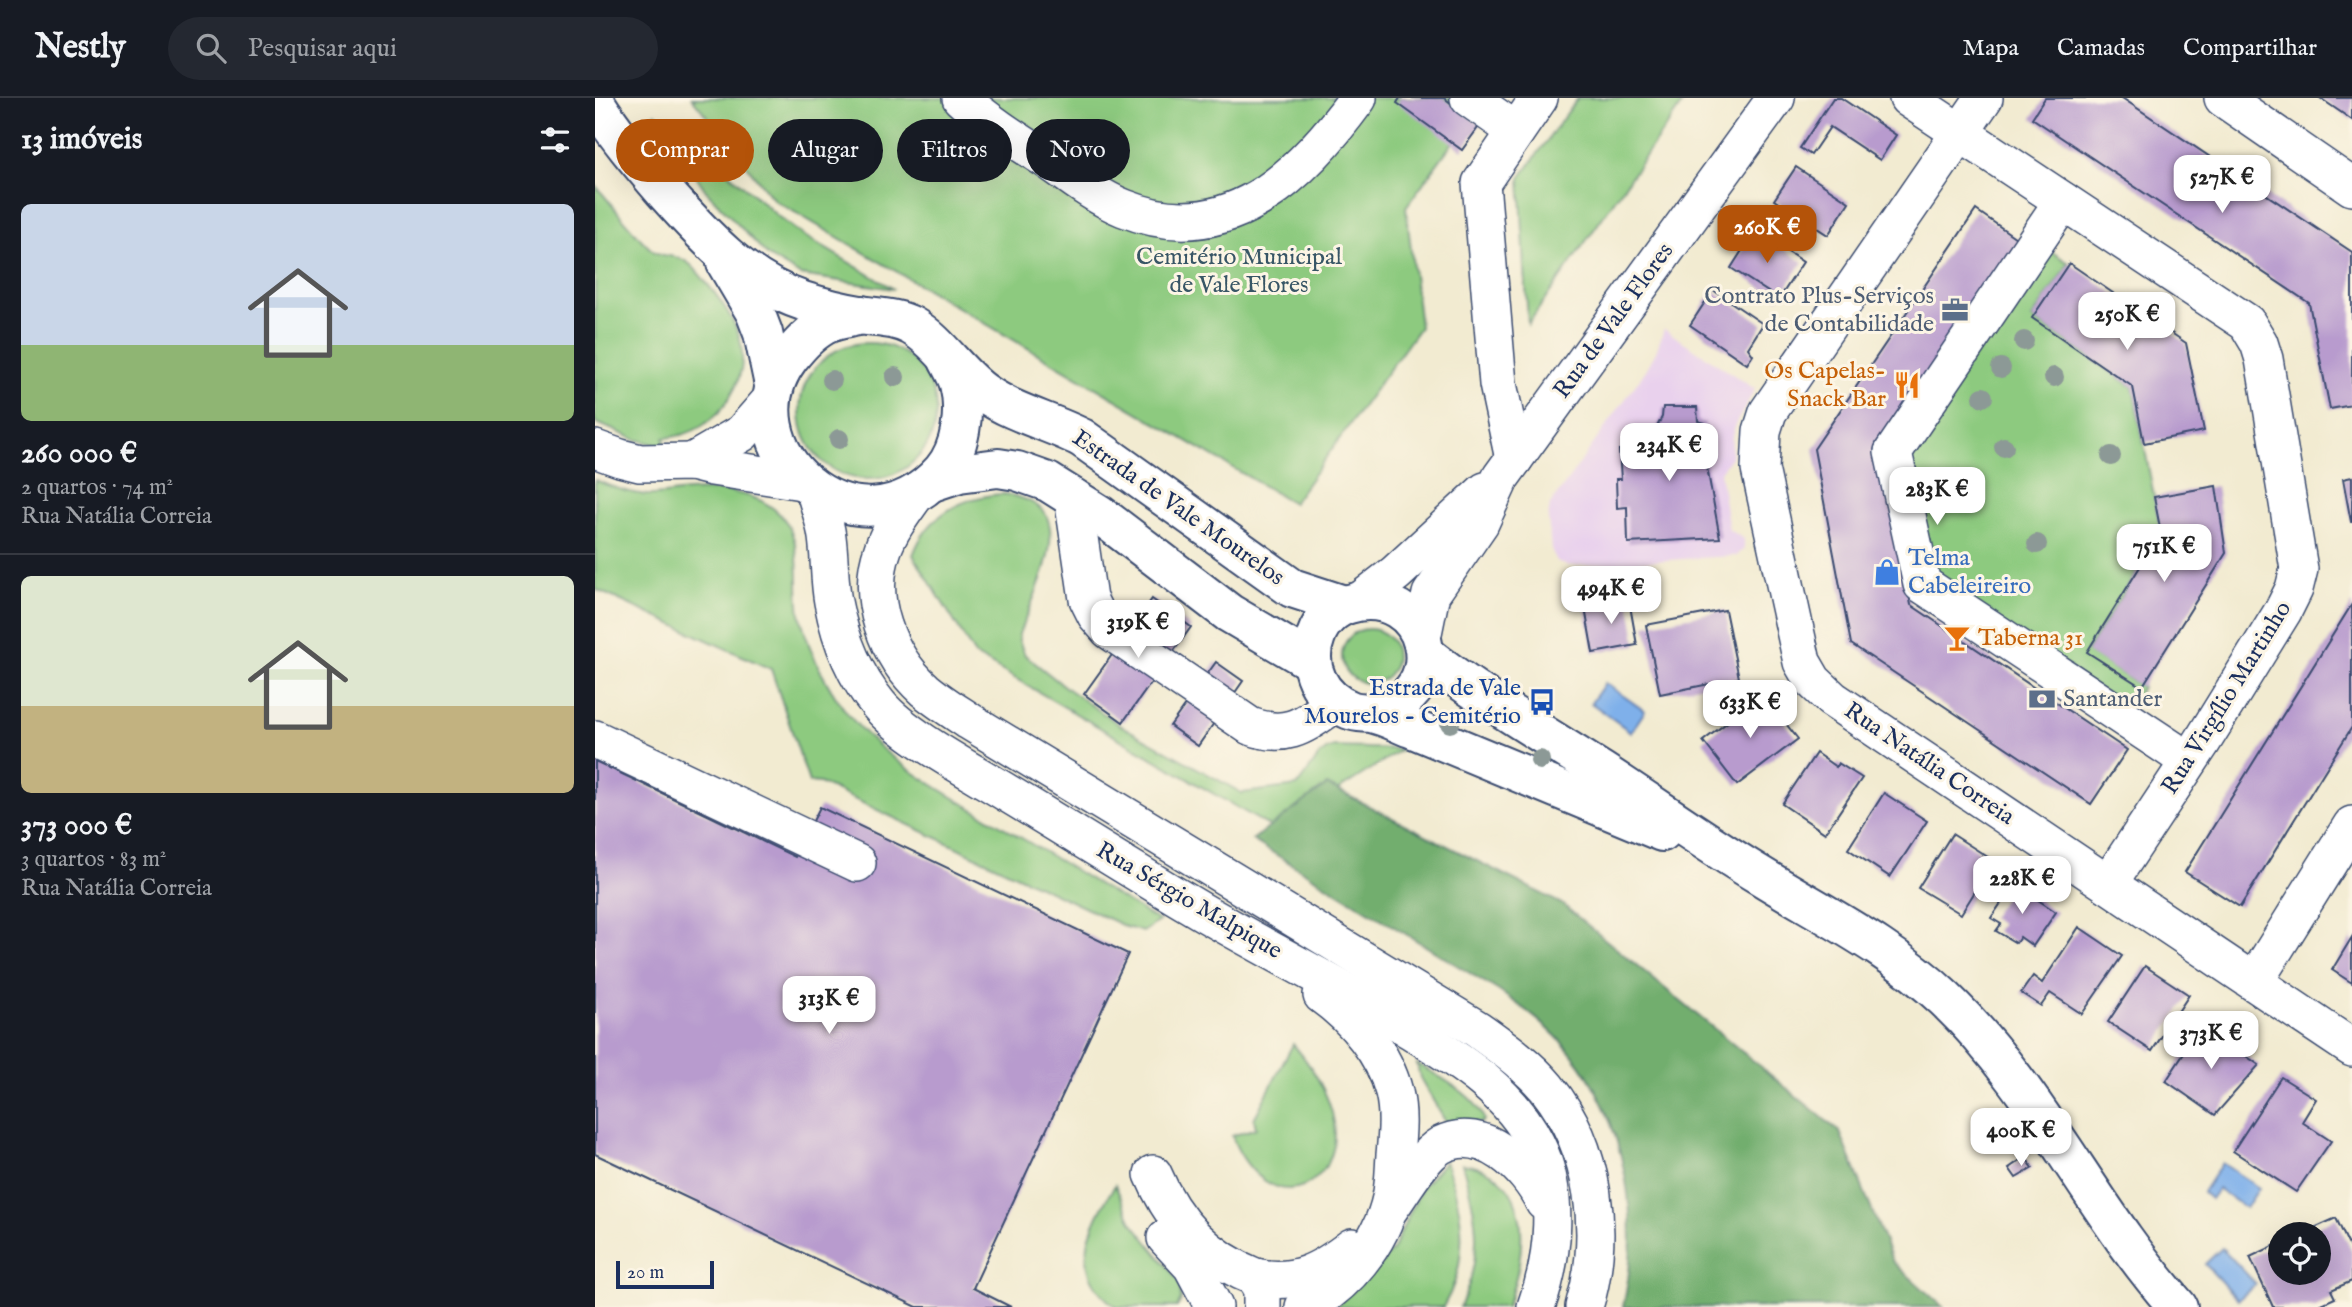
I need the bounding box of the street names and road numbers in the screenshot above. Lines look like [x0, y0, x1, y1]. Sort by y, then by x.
street label: Rua de Vale Flores [1547, 237, 1681, 405]
street label: Estrada de Vale Mourelos [1066, 423, 1290, 593]
street label: Rua Virgílio Martinho [2155, 595, 2299, 801]
street label: Rua Natália Correia [1838, 695, 2021, 833]
street label: Rua Sérgio Malpique [1090, 835, 1288, 967]

